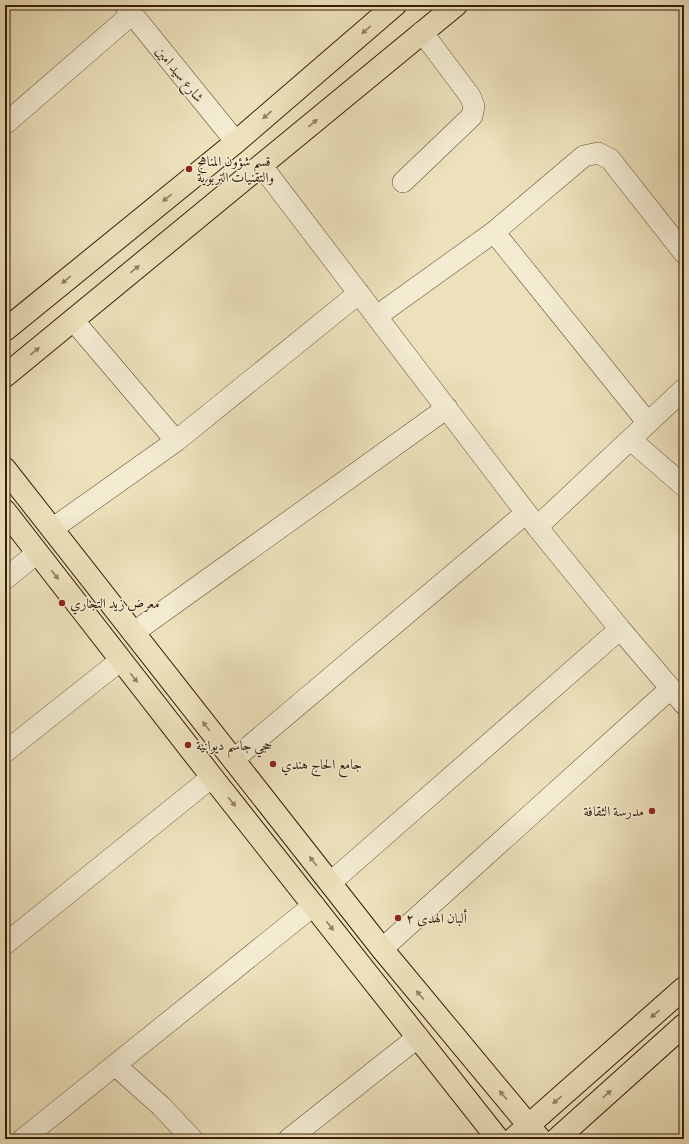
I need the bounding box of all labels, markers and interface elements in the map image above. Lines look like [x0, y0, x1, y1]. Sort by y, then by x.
one-way arrow [360, 26, 371, 35]
street label: شارع سيد امين [150, 43, 207, 108]
one-way arrow [262, 111, 272, 120]
one-way arrow [307, 118, 318, 127]
place label: قسم شؤون المناهج والتقنيات التربوية [197, 153, 274, 188]
marker: قسم شؤون المناهج والتقنيات التربوية [184, 164, 194, 174]
one-way arrow [161, 194, 172, 202]
one-way arrow [130, 264, 141, 273]
one-way arrow [61, 276, 71, 285]
one-way arrow [30, 347, 40, 356]
one-way arrow [50, 569, 59, 580]
place label: معرض زيد التجاري [70, 595, 160, 615]
marker: معرض زيد التجاري [57, 598, 67, 608]
one-way arrow [130, 672, 139, 683]
one-way arrow [202, 720, 211, 731]
place label: حجي جاسم ديوانية [196, 737, 272, 759]
marker: حجي جاسم ديوانية [183, 740, 193, 750]
place label: جامع الحاج هندي [281, 756, 362, 778]
marker: جامع الحاج هندي [268, 759, 278, 769]
one-way arrow [227, 797, 236, 808]
place label: مدرسة الثقافة [583, 803, 644, 822]
marker: مدرسة الثقافة [647, 806, 657, 816]
one-way arrow [309, 855, 317, 866]
place label: ألبان الهدى ٢ [406, 908, 468, 929]
marker: ألبان الهدى ٢ [393, 913, 403, 923]
one-way arrow [326, 920, 334, 931]
one-way arrow [416, 990, 425, 1001]
one-way arrow [650, 1009, 659, 1018]
one-way arrow [499, 1090, 508, 1101]
one-way arrow [601, 1090, 612, 1099]
one-way arrow [552, 1095, 562, 1104]

